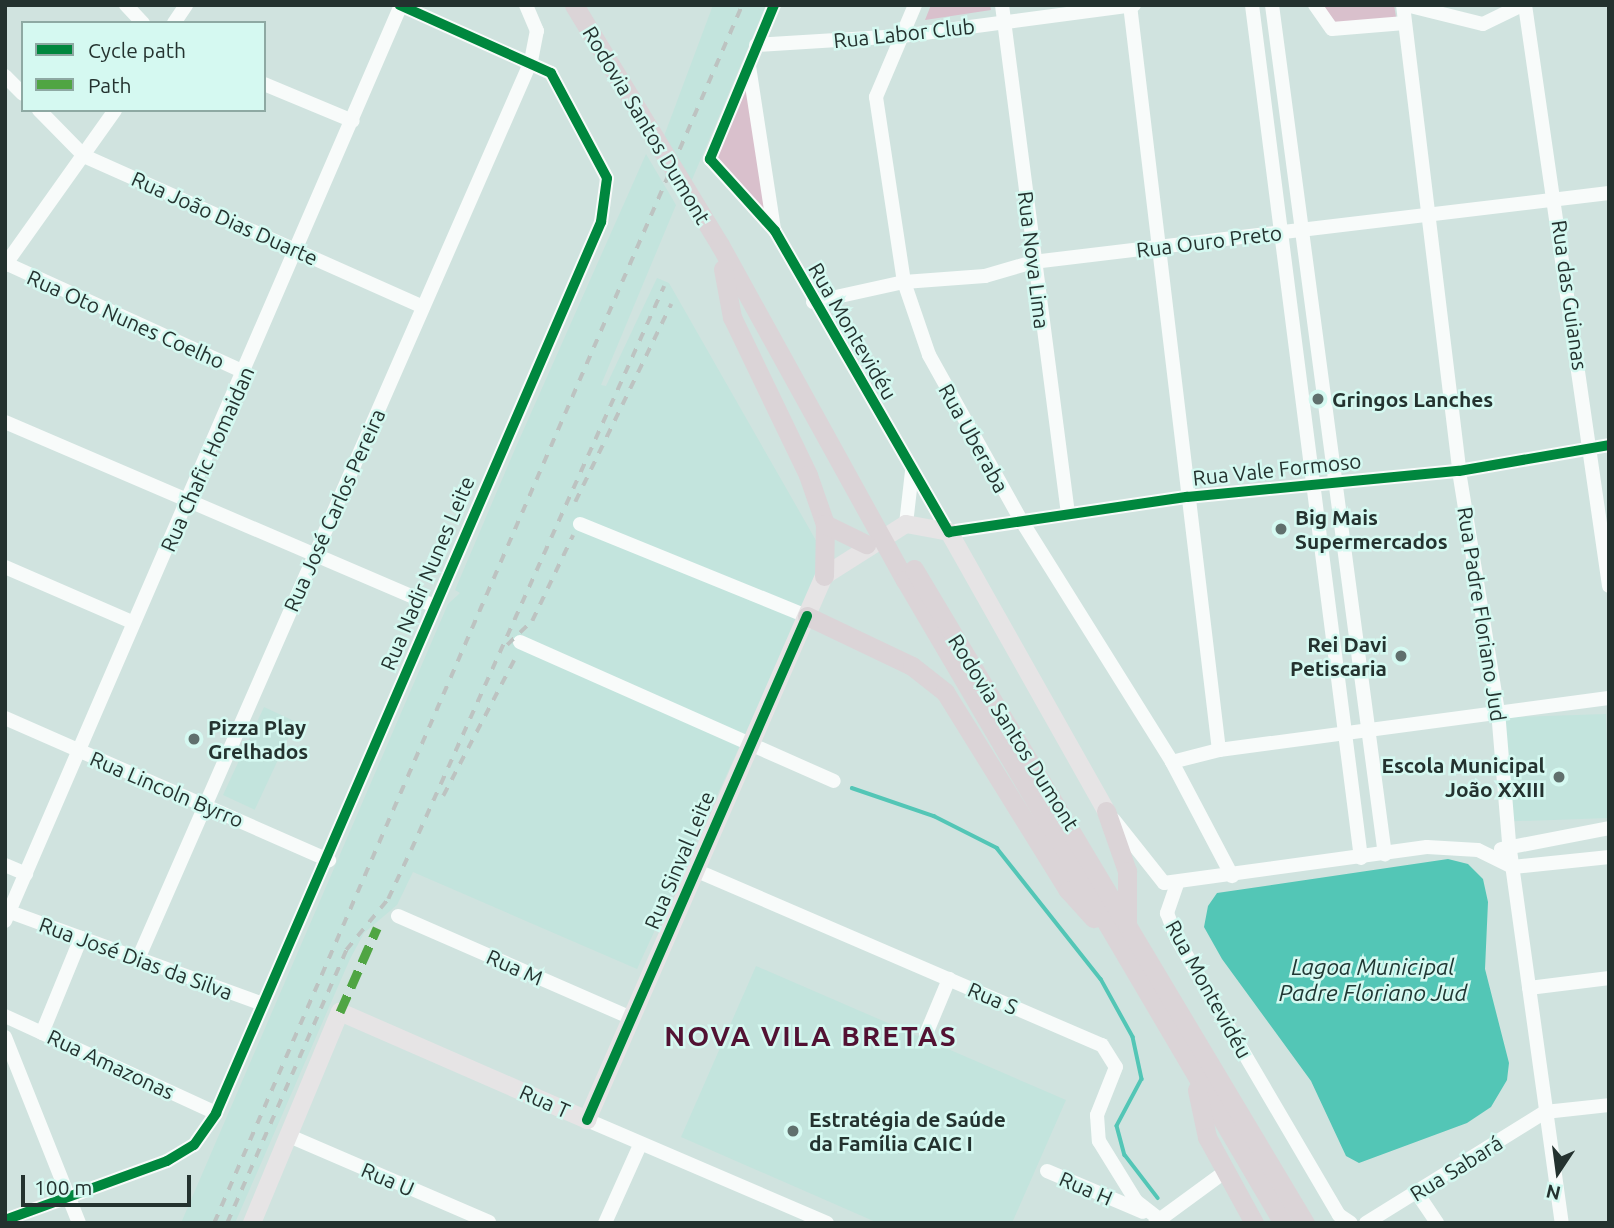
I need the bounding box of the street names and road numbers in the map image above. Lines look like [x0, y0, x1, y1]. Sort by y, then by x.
street label: Rua Labor Club [832, 13, 976, 53]
street label: Rodovia Santos Dumont [578, 21, 716, 229]
street label: Rua João Dias Duarte [128, 166, 322, 270]
street label: Rua Nova Lima [1013, 190, 1055, 330]
street label: Rua das Guianas [1547, 218, 1593, 372]
street label: Rua Ouro Preto [1135, 220, 1283, 262]
street label: Rua Montevidéu [804, 258, 902, 404]
street label: Rua Oto Nunes Coelho [23, 264, 229, 374]
street label: Rua Chafic Homaidan [155, 363, 259, 555]
street label: Rua Uberaba [934, 379, 1014, 497]
street label: Rua José Carlos Pereira [278, 405, 390, 615]
street label: Rua Vale Formoso [1191, 448, 1363, 490]
street label: Rua Nadir Nunes Leite [375, 472, 479, 674]
street label: Rua Padre Floriano Jud [1453, 505, 1511, 723]
street label: Rodovia Santos Dumont [943, 629, 1085, 835]
street label: Rua Lincoln Byrro [86, 745, 248, 833]
street label: Rua Sinval Leite [639, 787, 719, 933]
street label: Rua José Dias da Silva [36, 911, 236, 1005]
street label: Rua Montevidéu [1161, 915, 1257, 1063]
street label: Rua M [483, 944, 547, 990]
street label: Rua S [964, 976, 1022, 1020]
street label: Rua Amazonas [44, 1024, 178, 1104]
street label: Rua T [516, 1079, 574, 1123]
street label: Rua Sabará [1405, 1130, 1507, 1206]
street label: Rua U [358, 1157, 418, 1201]
street label: Rua H [1056, 1166, 1116, 1210]

